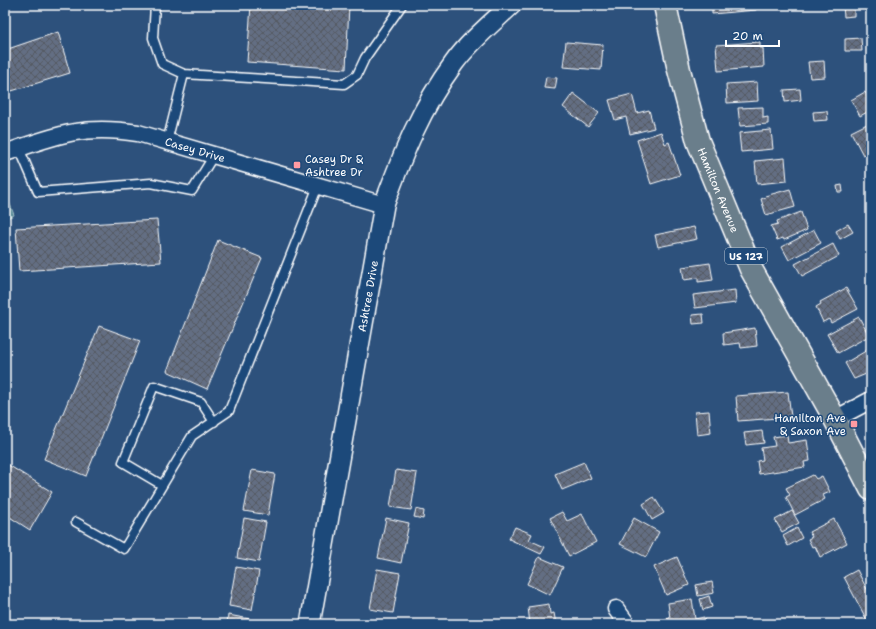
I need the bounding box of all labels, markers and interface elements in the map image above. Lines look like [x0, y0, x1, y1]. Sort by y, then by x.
scale bar [726, 22, 779, 48]
text: 20 m [732, 28, 763, 44]
street label: Casey Drive [163, 134, 227, 166]
street label: Hamilton Avenue [694, 145, 743, 235]
place label: Casey Dr & Ashtree Dr [305, 152, 363, 180]
marker: Casey Dr & Ashtree Dr [292, 160, 302, 170]
road number: US 127 [725, 248, 767, 264]
street label: Ashtree Drive [354, 259, 382, 333]
place label: Hamilton Ave & Saxon Ave [774, 411, 846, 439]
marker: Hamilton Ave & Saxon Ave [849, 419, 859, 429]

